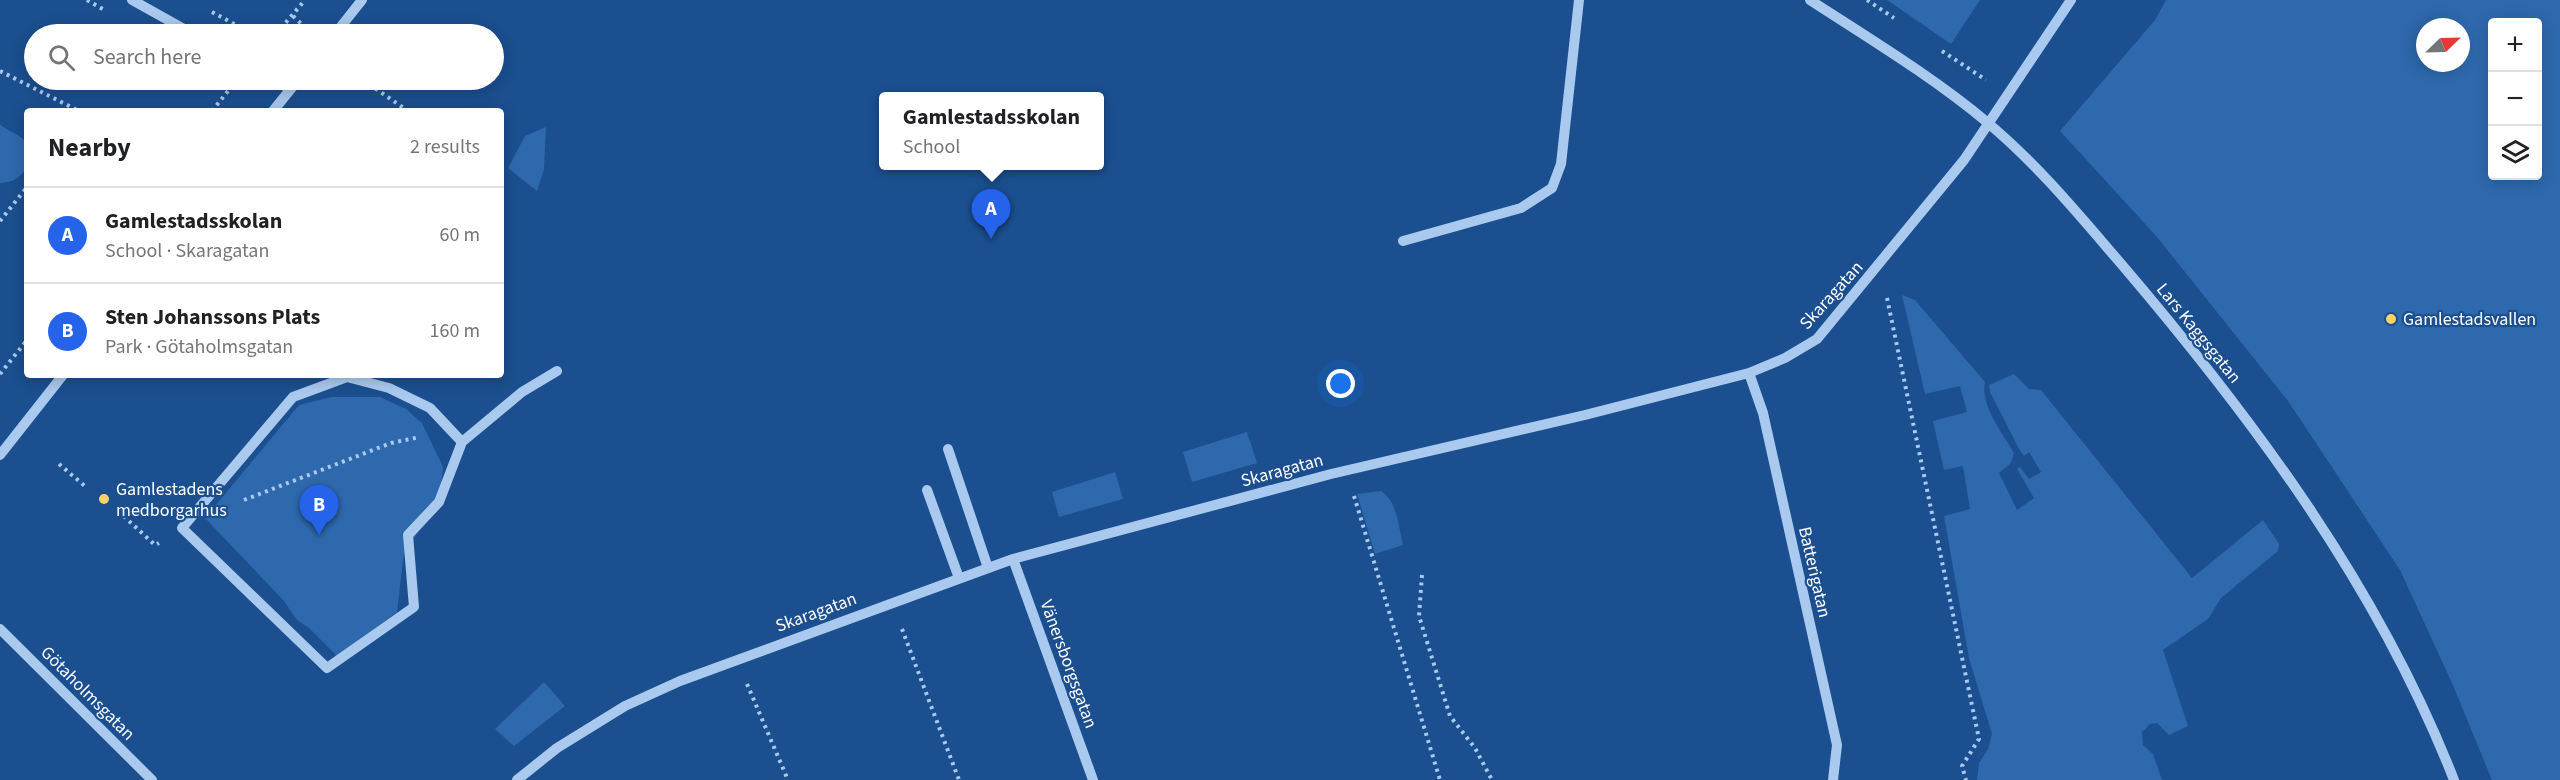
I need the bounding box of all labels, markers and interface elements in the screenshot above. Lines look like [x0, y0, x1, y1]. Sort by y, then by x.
north arrow [2416, 18, 2470, 72]
map controls [2488, 18, 2542, 180]
button: + [2488, 18, 2542, 72]
search box [24, 24, 504, 90]
icon: search [45, 41, 78, 74]
text: Search here [93, 41, 201, 73]
button: − [2488, 72, 2542, 126]
popup [879, 92, 1104, 170]
text: Gamlestadsskolan [903, 101, 1080, 133]
button: layers [2488, 126, 2542, 180]
text: Nearby [48, 129, 131, 166]
text: 2 results [410, 133, 480, 161]
text: School [903, 133, 960, 161]
pin: A [972, 190, 1010, 239]
text: Gamlestadsskolan [105, 205, 282, 237]
text: A [62, 221, 73, 249]
text: 60 m [440, 221, 480, 249]
text: School · Skaragatan [105, 237, 269, 265]
street label: Skaragatan [1794, 256, 1869, 335]
street label: Lars Kaggsgatan [2150, 278, 2247, 389]
text: Sten Johanssons Plats [105, 301, 320, 333]
place label: Gamlestadsvallen [2403, 307, 2536, 332]
marker: Gamlestadsvallen [2384, 312, 2398, 326]
text: B [61, 317, 74, 345]
text: 160 m [430, 317, 480, 345]
text: Park · Götaholmsgatan [105, 333, 293, 361]
your location [1326, 369, 1355, 398]
street label: Skaragatan [1238, 447, 1326, 493]
place label: Gamlestadens medborgarhus [116, 477, 227, 523]
pin: B [300, 486, 338, 535]
marker: Gamlestadens medborgarhus [97, 492, 111, 506]
street label: Batterigatan [1792, 524, 1837, 620]
street label: Skaragatan [772, 586, 860, 639]
street label: Vänersborgsgatan [1034, 596, 1103, 732]
street label: Götaholmsgatan [35, 641, 140, 746]

